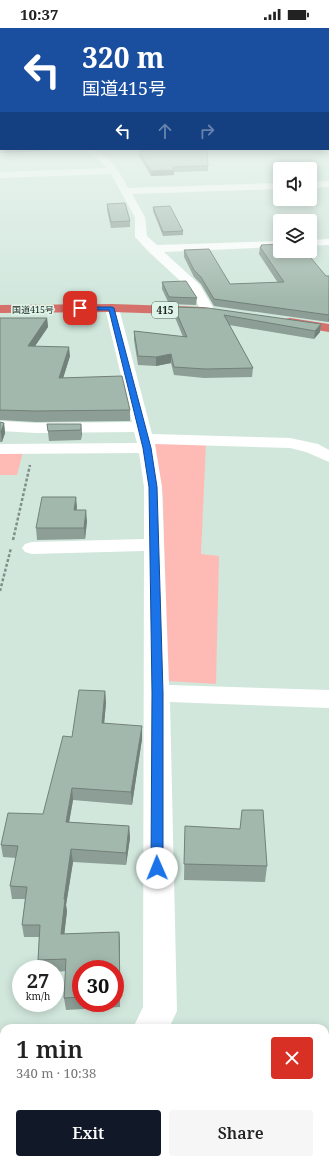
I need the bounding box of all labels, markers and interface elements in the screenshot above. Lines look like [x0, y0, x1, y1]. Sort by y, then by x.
text: 10:37 [20, 4, 58, 24]
text: 320 m [82, 38, 164, 76]
icon: left [16, 44, 68, 96]
text: 国道415号 [82, 76, 166, 100]
icon: left [112, 120, 134, 142]
icon: ahead [154, 120, 176, 142]
icon: right [196, 120, 218, 142]
map controls [273, 162, 317, 258]
button: sound [273, 162, 317, 206]
button: layers [273, 214, 317, 258]
pin [63, 291, 97, 325]
icon: arrive [69, 297, 91, 319]
road number: 415 [152, 302, 178, 318]
street label: 国道415号 [12, 303, 54, 316]
position arrow [136, 847, 178, 889]
speed limit sign: 30 [72, 960, 124, 1012]
text: 27 [27, 967, 49, 994]
text: km/h [26, 989, 50, 1003]
text: 1 min [16, 1032, 83, 1065]
button: close [271, 1037, 313, 1079]
text: 340 m · 10:38 [16, 1064, 96, 1082]
button: Exit [16, 1110, 161, 1156]
button: Share [169, 1110, 313, 1156]

